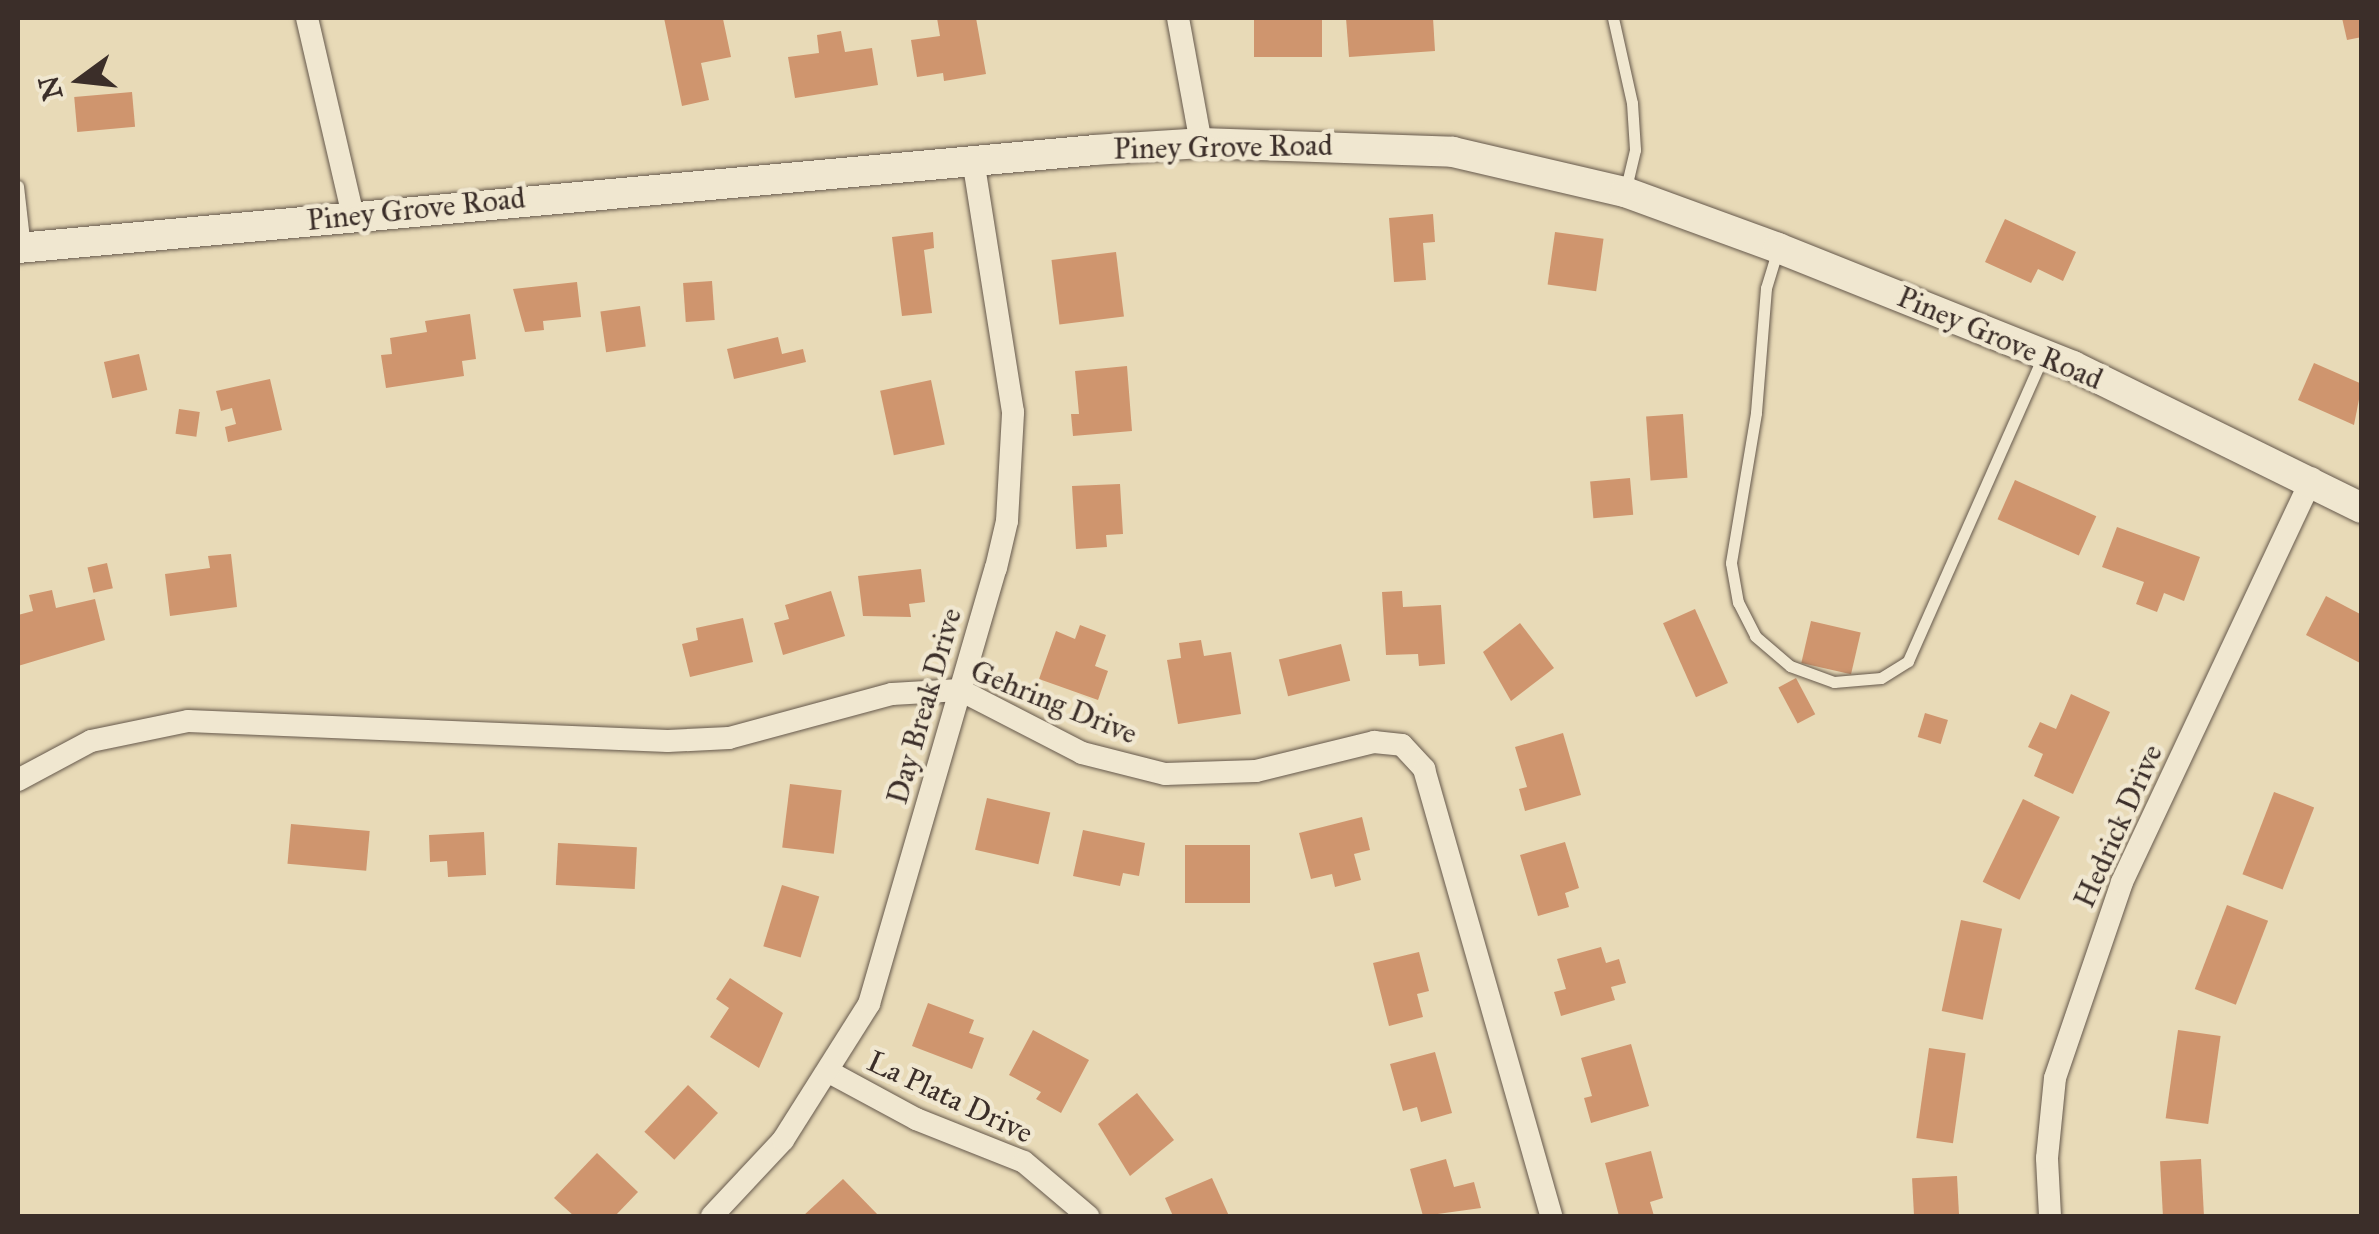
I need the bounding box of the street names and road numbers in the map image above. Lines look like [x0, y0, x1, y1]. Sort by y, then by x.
street label: Piney Grove Road [1113, 127, 1333, 167]
street label: Piney Grove Road [305, 180, 527, 238]
street label: Piney Grove Road [1892, 279, 2108, 397]
street label: Day Break Drive [879, 604, 969, 808]
street label: Gehring Drive [965, 652, 1143, 752]
street label: Hedrick Drive [2066, 739, 2170, 913]
street label: La Plata Drive [862, 1043, 1038, 1151]

